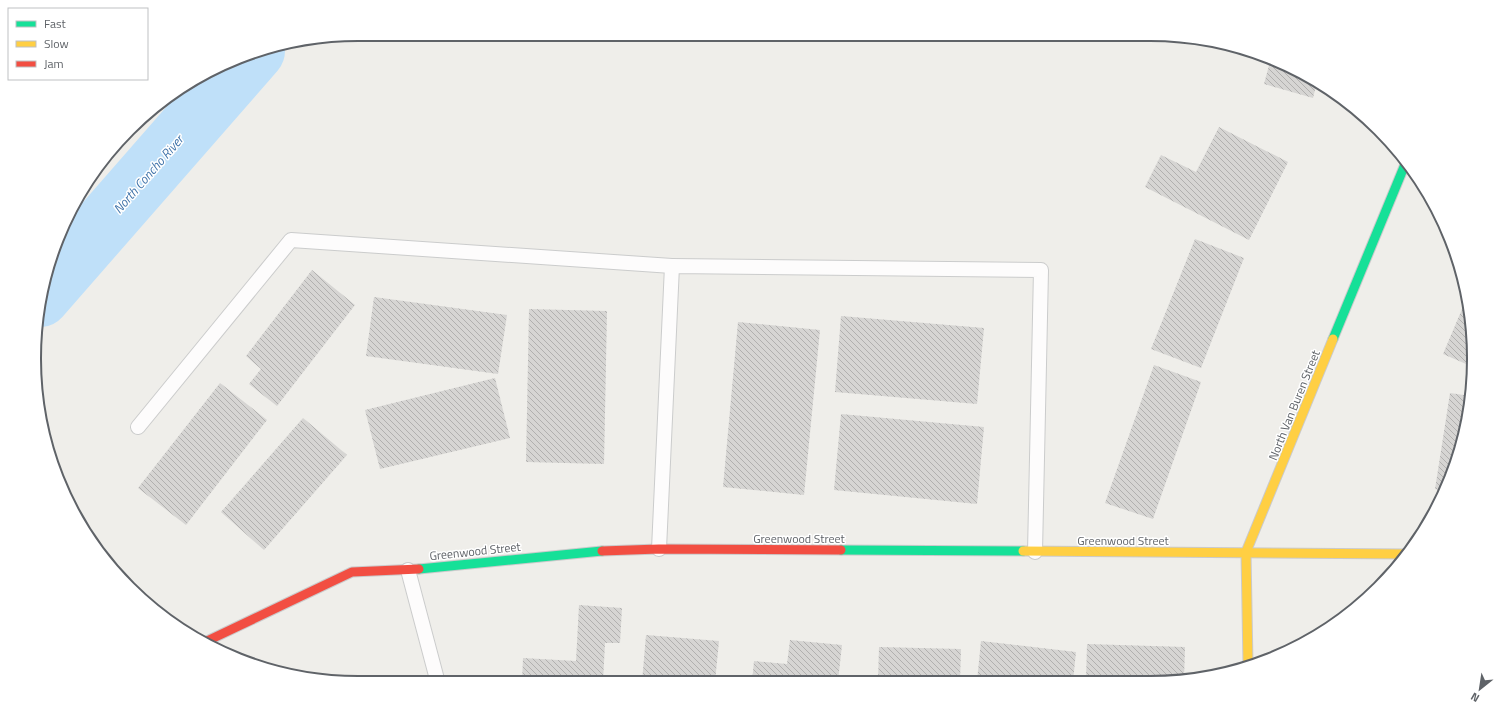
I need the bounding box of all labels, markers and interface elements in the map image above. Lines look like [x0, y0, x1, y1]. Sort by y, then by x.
legend [8, 8, 148, 80]
text: Fast [44, 14, 67, 33]
text: Slow [44, 34, 69, 53]
text: Jam [44, 54, 64, 73]
water label: North Concho River [108, 129, 189, 218]
street label: North Van Buren Street [1263, 346, 1325, 463]
street label: Greenwood Street [753, 529, 846, 548]
street label: Greenwood Street [1077, 531, 1170, 550]
street label: Greenwood Street [428, 537, 522, 565]
north arrow [1460, 669, 1500, 709]
text: N [1468, 689, 1482, 706]

